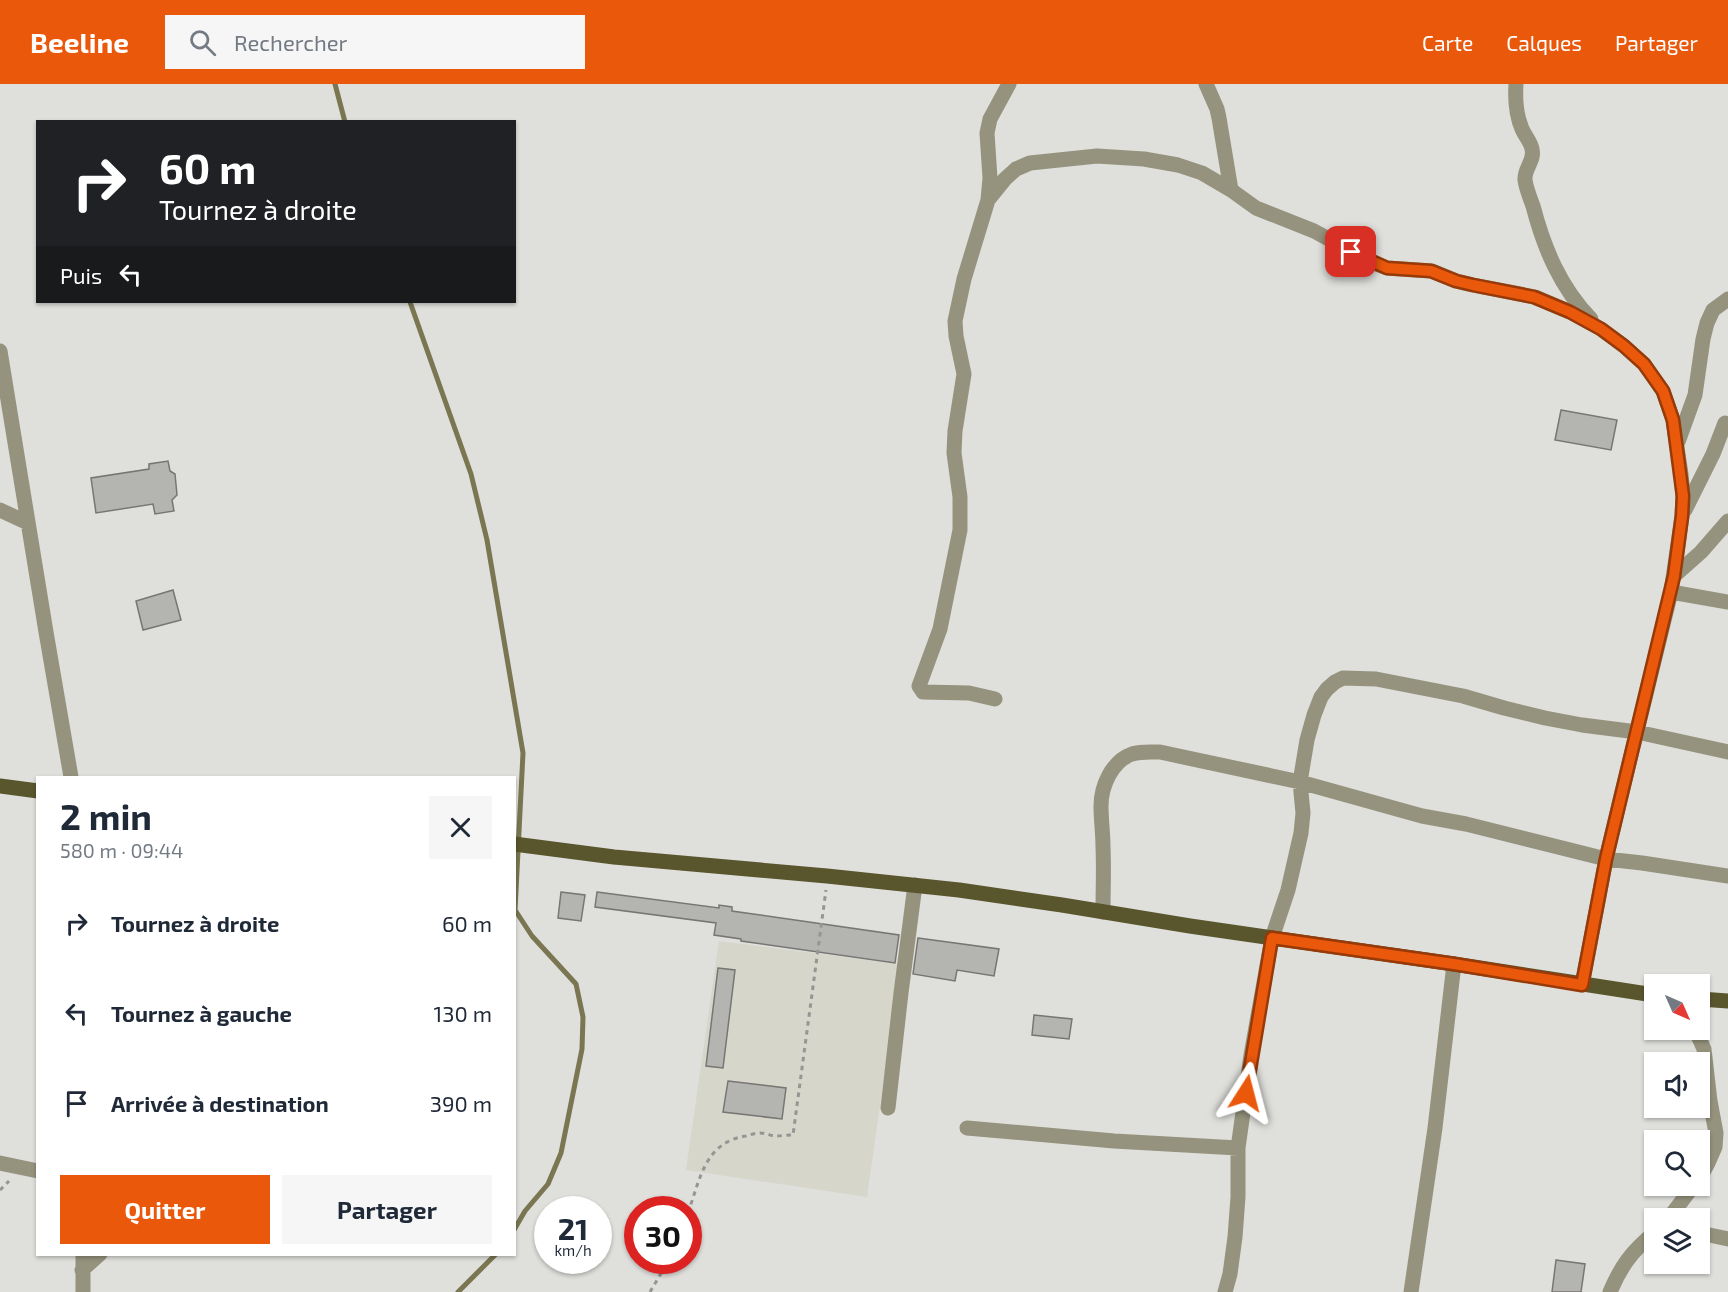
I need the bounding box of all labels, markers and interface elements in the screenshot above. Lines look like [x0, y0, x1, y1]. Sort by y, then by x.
search box [165, 15, 585, 69]
text: Beeline [30, 25, 129, 59]
icon: search [186, 26, 219, 59]
text: Rechercher [234, 29, 347, 55]
text: Carte [1422, 30, 1473, 55]
text: Calques [1506, 30, 1582, 55]
text: Partager [1615, 30, 1698, 55]
text: 60 m [159, 142, 256, 192]
icon: right [60, 144, 138, 222]
text: Tournez à droite [159, 193, 357, 225]
pin [1325, 226, 1376, 277]
icon: arrive [1334, 235, 1367, 268]
icon: left [114, 258, 147, 291]
text: Puis [60, 262, 102, 288]
text: 2 min [60, 794, 152, 837]
button: close [429, 796, 492, 859]
text: 580 m · 09:44 [60, 838, 183, 862]
icon: right [60, 907, 93, 940]
text: Tournez à droite [111, 910, 280, 936]
text: 60 m [442, 910, 492, 936]
north arrow [1644, 974, 1710, 1040]
map controls [1644, 974, 1710, 1274]
icon: left [60, 997, 93, 1030]
text: Tournez à gauche [111, 1000, 292, 1026]
text: 130 m [434, 1000, 492, 1026]
button: sound [1644, 1052, 1710, 1118]
position arrow [1214, 1061, 1278, 1125]
icon: arrive [60, 1087, 93, 1120]
text: Arrivée à destination [111, 1090, 329, 1116]
text: 390 m [430, 1090, 492, 1116]
button: search [1644, 1130, 1710, 1196]
button: Quitter [60, 1175, 270, 1244]
button: Partager [282, 1175, 492, 1244]
speed limit sign: 30 [624, 1196, 702, 1274]
button: layers [1644, 1208, 1710, 1274]
text: 21 [558, 1210, 588, 1246]
text: km/h [554, 1241, 592, 1259]

